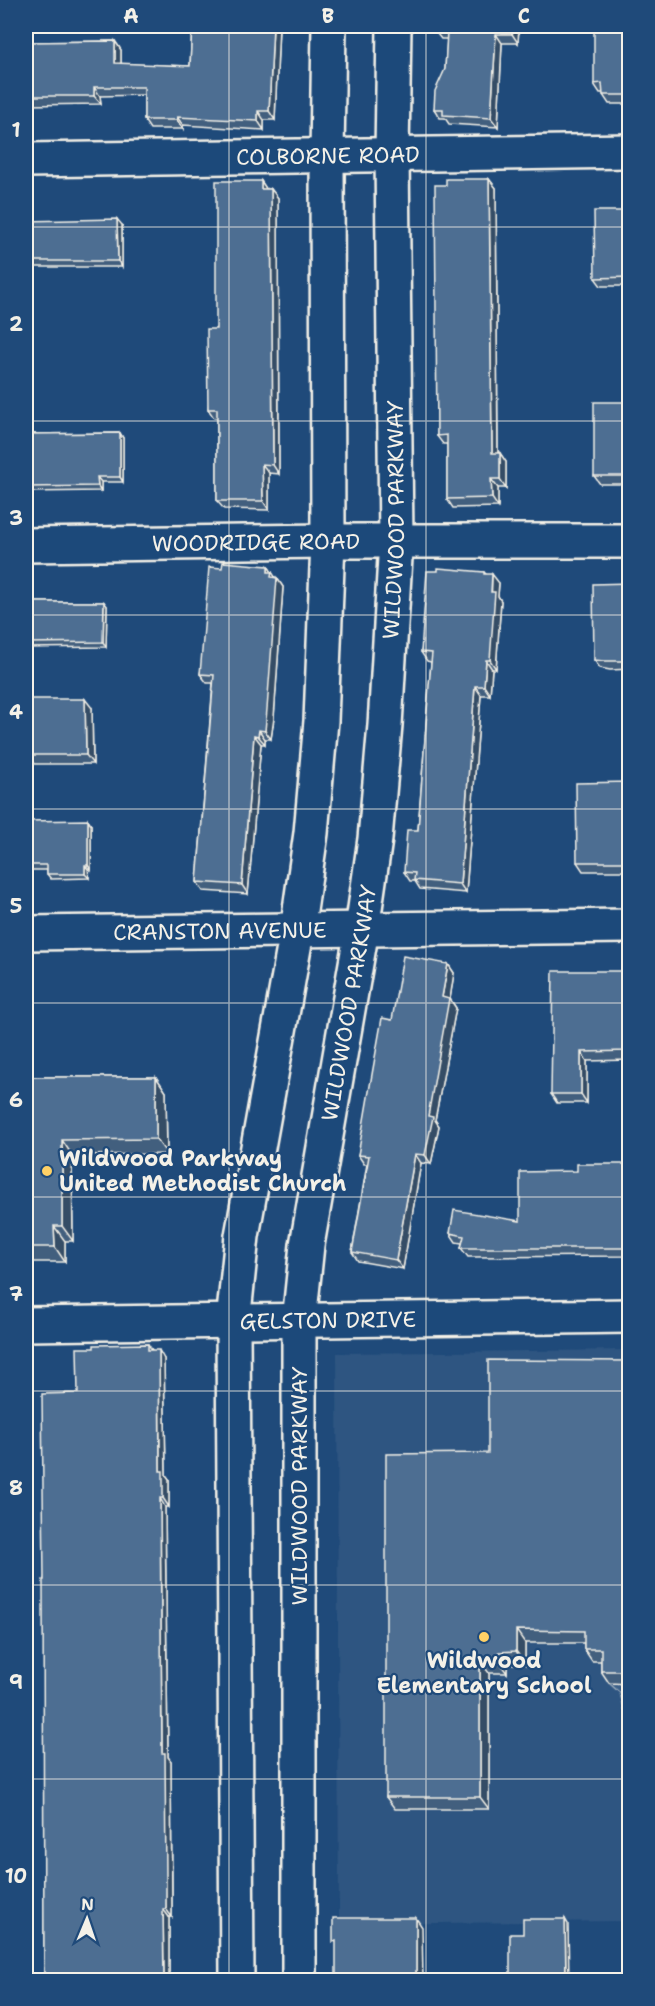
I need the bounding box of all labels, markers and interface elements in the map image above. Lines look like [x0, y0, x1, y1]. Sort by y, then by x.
text: A [123, 3, 139, 29]
text: B [322, 3, 334, 29]
text: C [518, 3, 530, 29]
text: 1 [11, 117, 21, 143]
street label: COLBORNE ROAD [236, 140, 420, 171]
text: 2 [9, 311, 23, 337]
street label: WILDWOOD PARKWAY [376, 400, 411, 640]
text: 3 [9, 505, 23, 531]
street label: WOODRIDGE ROAD [152, 526, 360, 558]
text: 4 [9, 699, 23, 725]
street label: WILDWOOD PARKWAY [314, 883, 383, 1123]
text: 5 [10, 893, 22, 919]
street label: CRANSTON AVENUE [113, 915, 327, 946]
text: 6 [9, 1087, 23, 1113]
place label: Wildwood Parkway United Methodist Church [59, 1144, 347, 1198]
marker: Wildwood Parkway United Methodist Church [40, 1164, 54, 1178]
text: 7 [9, 1281, 23, 1307]
street label: GELSTON DRIVE [240, 1304, 416, 1336]
street label: WILDWOOD PARKWAY [285, 1367, 314, 1606]
text: 8 [9, 1475, 23, 1501]
marker: Wildwood Elementary School [477, 1630, 491, 1644]
place label: Wildwood Elementary School [376, 1646, 592, 1700]
text: 9 [9, 1669, 23, 1695]
text: 10 [5, 1863, 27, 1889]
north arrow [57, 1889, 117, 1949]
text: N [81, 1894, 94, 1915]

